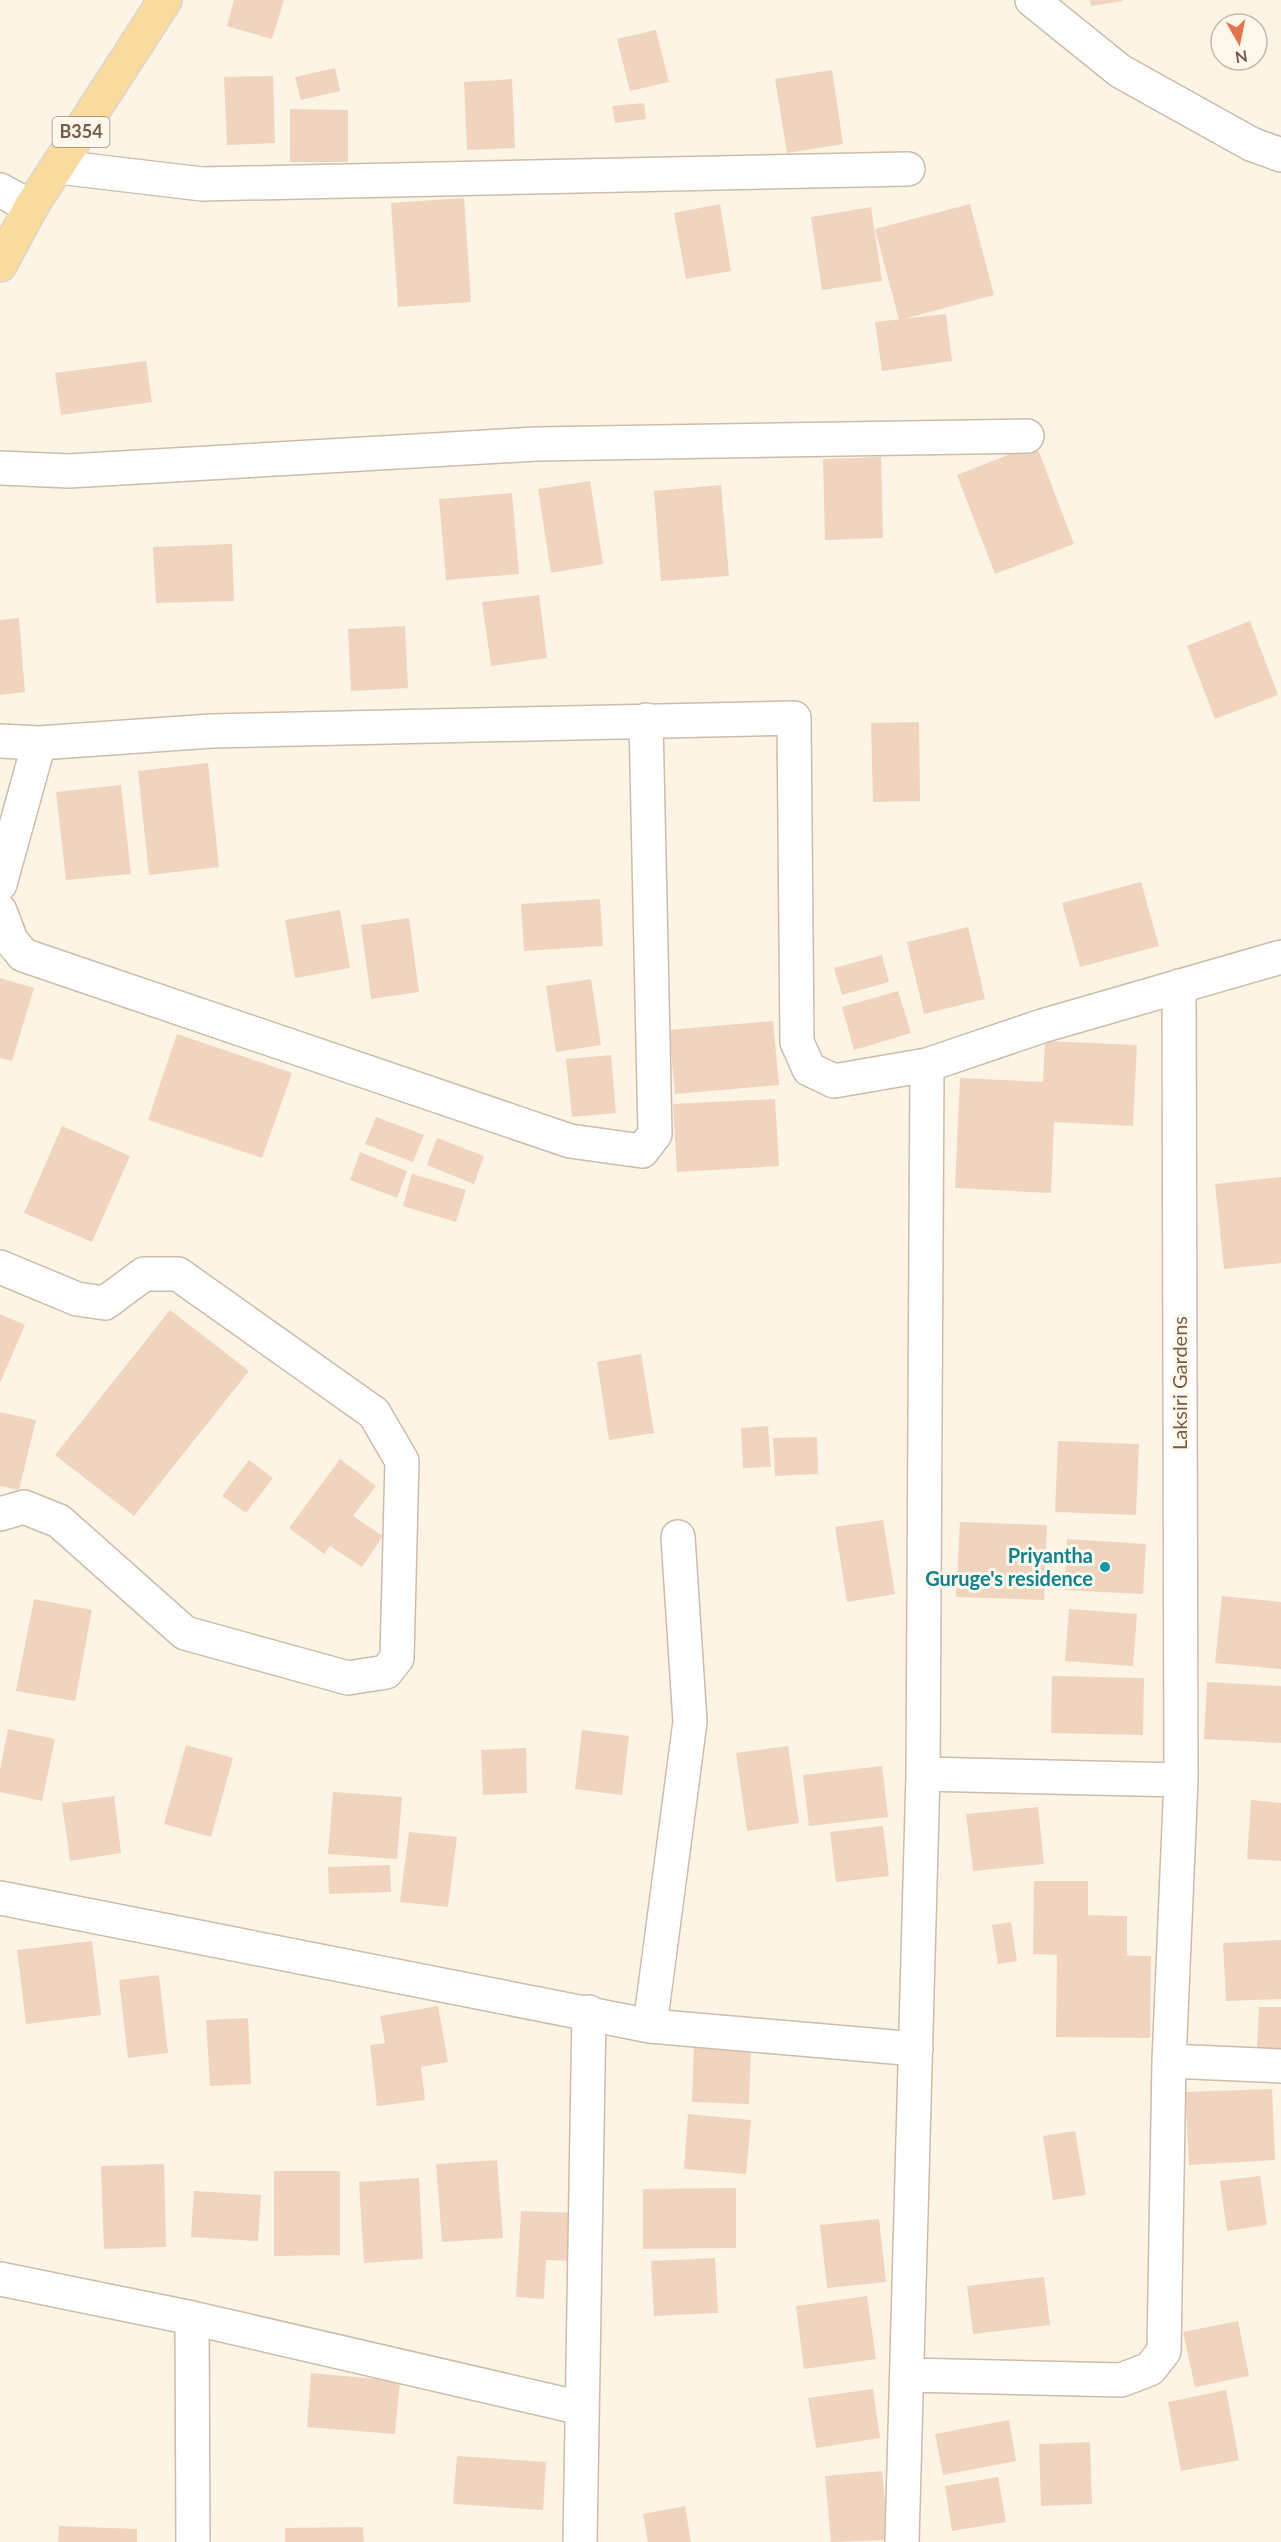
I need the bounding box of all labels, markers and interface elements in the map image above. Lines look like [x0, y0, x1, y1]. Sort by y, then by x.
north arrow [1209, 12, 1269, 72]
text: N [1234, 47, 1249, 68]
road number: B354 [52, 117, 110, 147]
street label: Laksiri Gardens [1167, 1316, 1191, 1450]
place label: Priyantha Guruge's residence [925, 1543, 1093, 1590]
marker: Priyantha Guruge's residence [1098, 1560, 1112, 1574]

